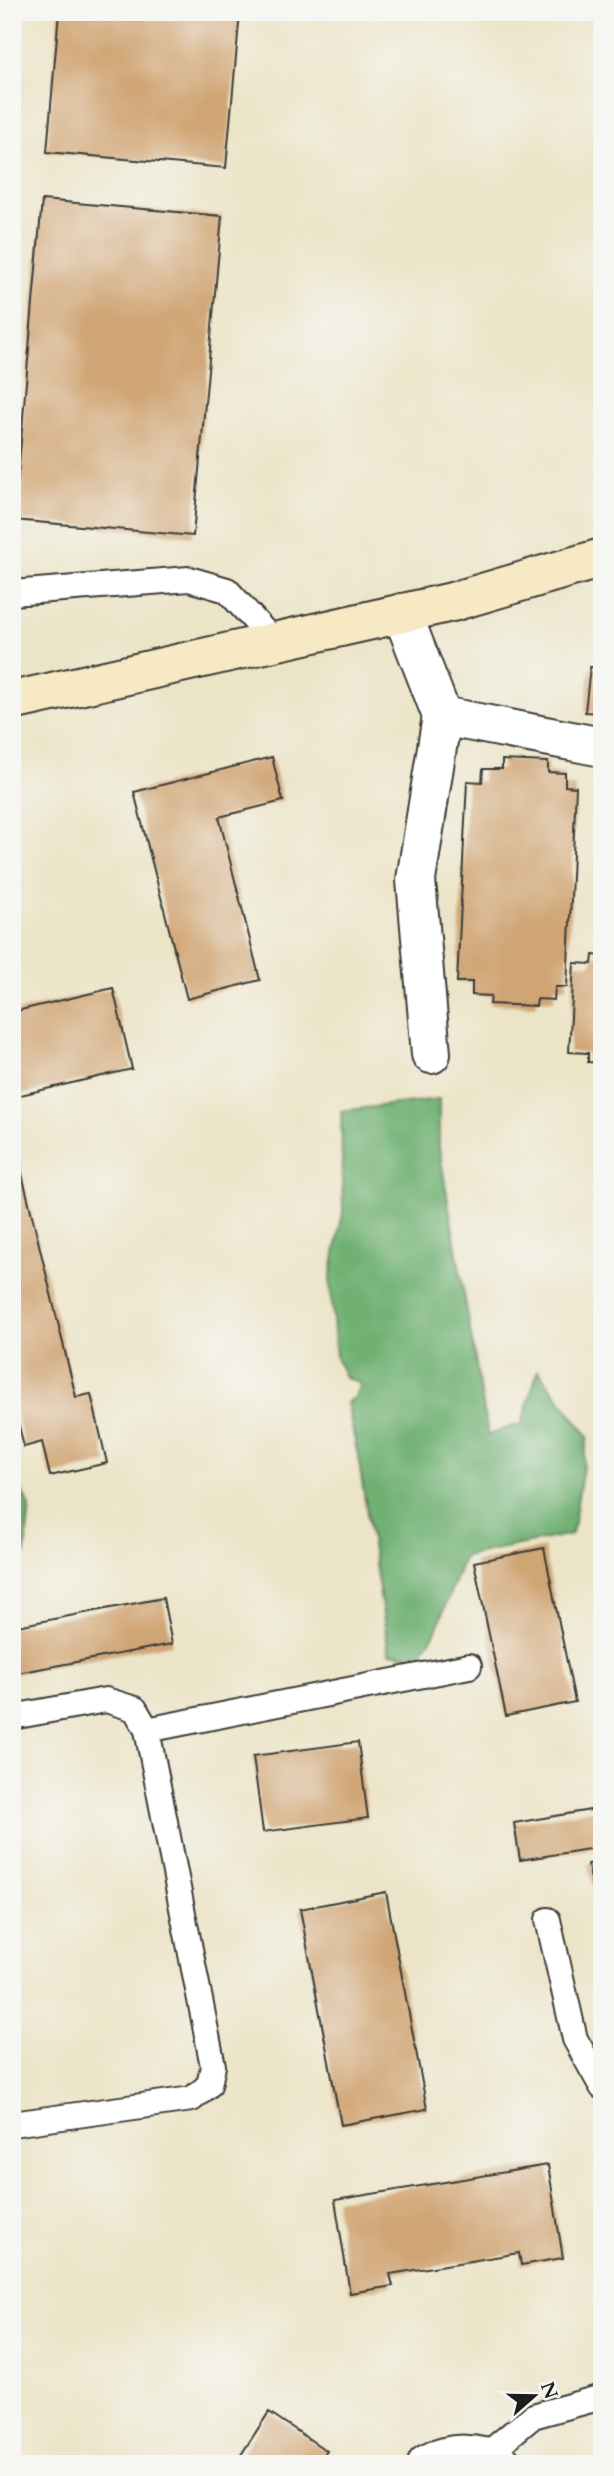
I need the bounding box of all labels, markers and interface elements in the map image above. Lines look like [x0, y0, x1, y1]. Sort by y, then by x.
north arrow [498, 2360, 568, 2430]
text: N [534, 2378, 564, 2403]

